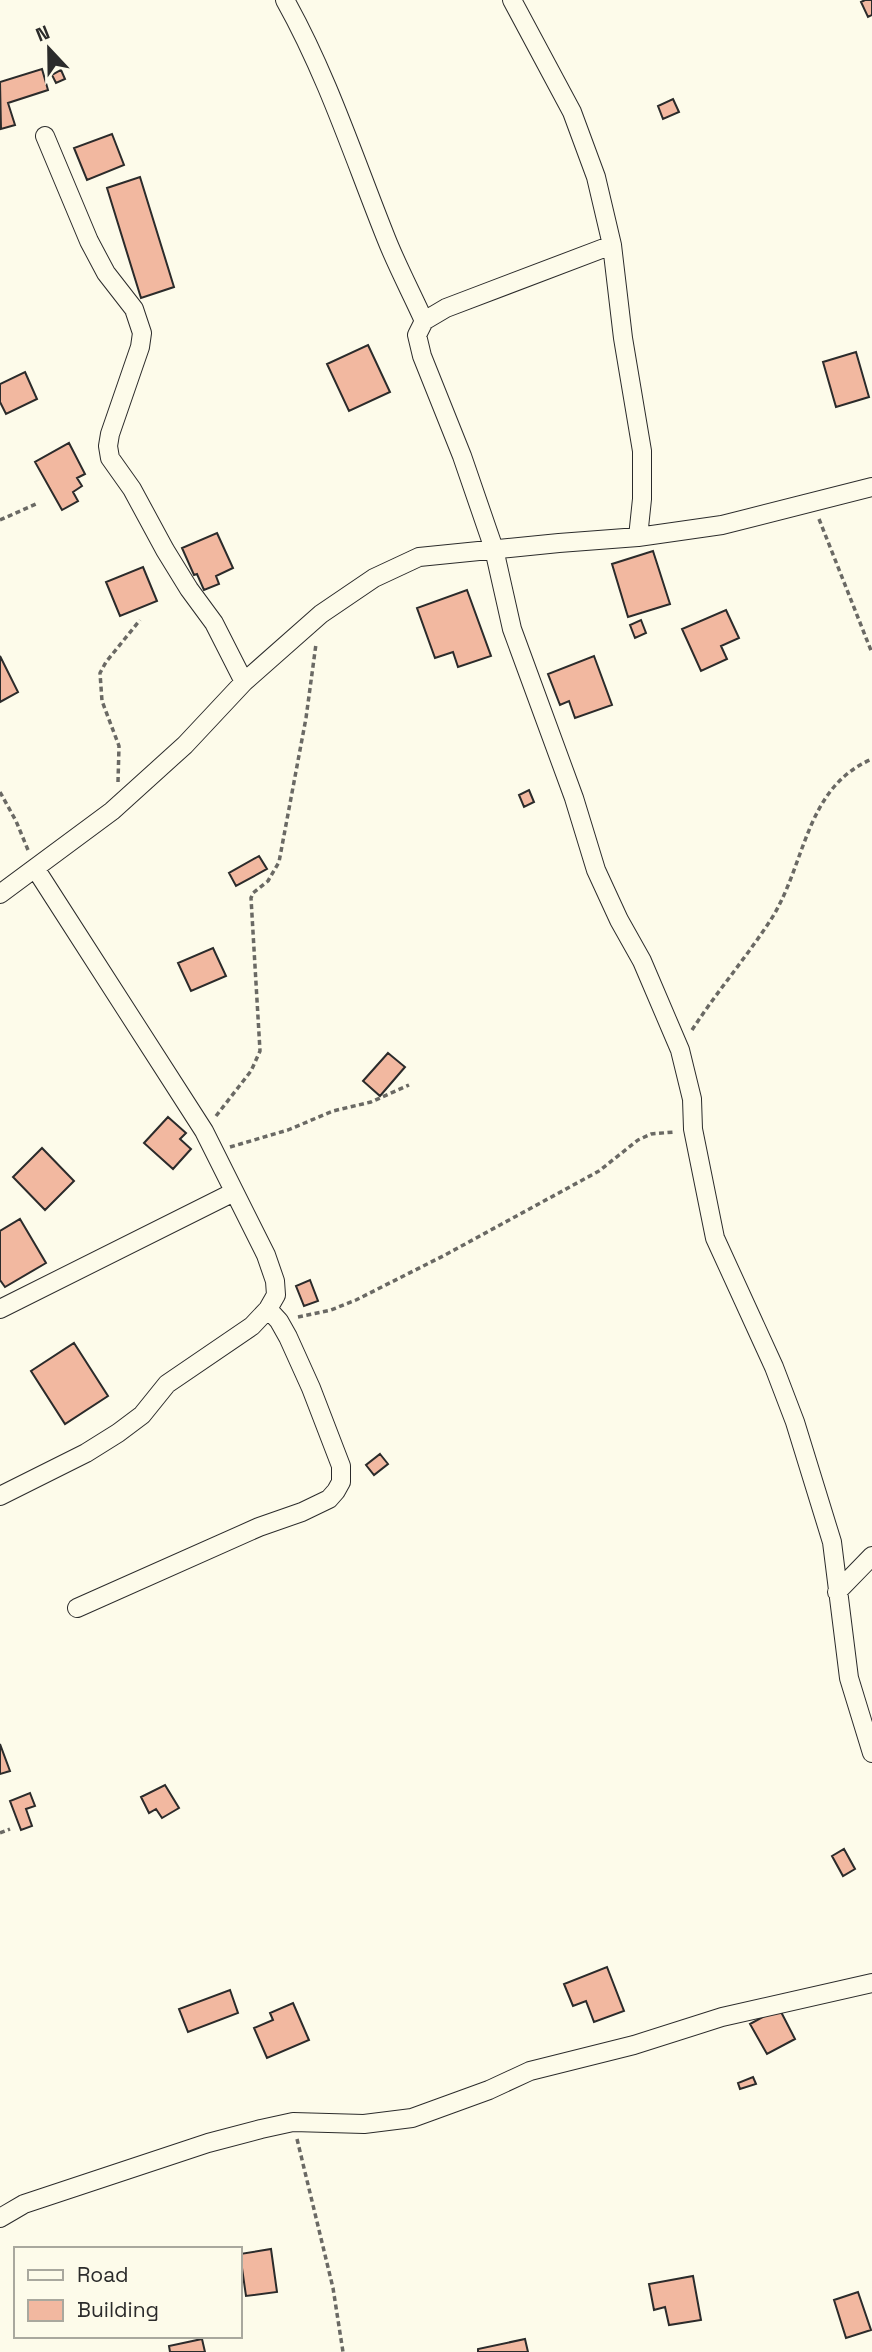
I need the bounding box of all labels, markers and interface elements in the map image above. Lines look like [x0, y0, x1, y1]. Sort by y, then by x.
north arrow [14, 14, 84, 84]
text: N [32, 20, 53, 48]
legend [14, 2247, 242, 2338]
text: Road [77, 2261, 129, 2288]
text: Building [77, 2296, 159, 2323]

